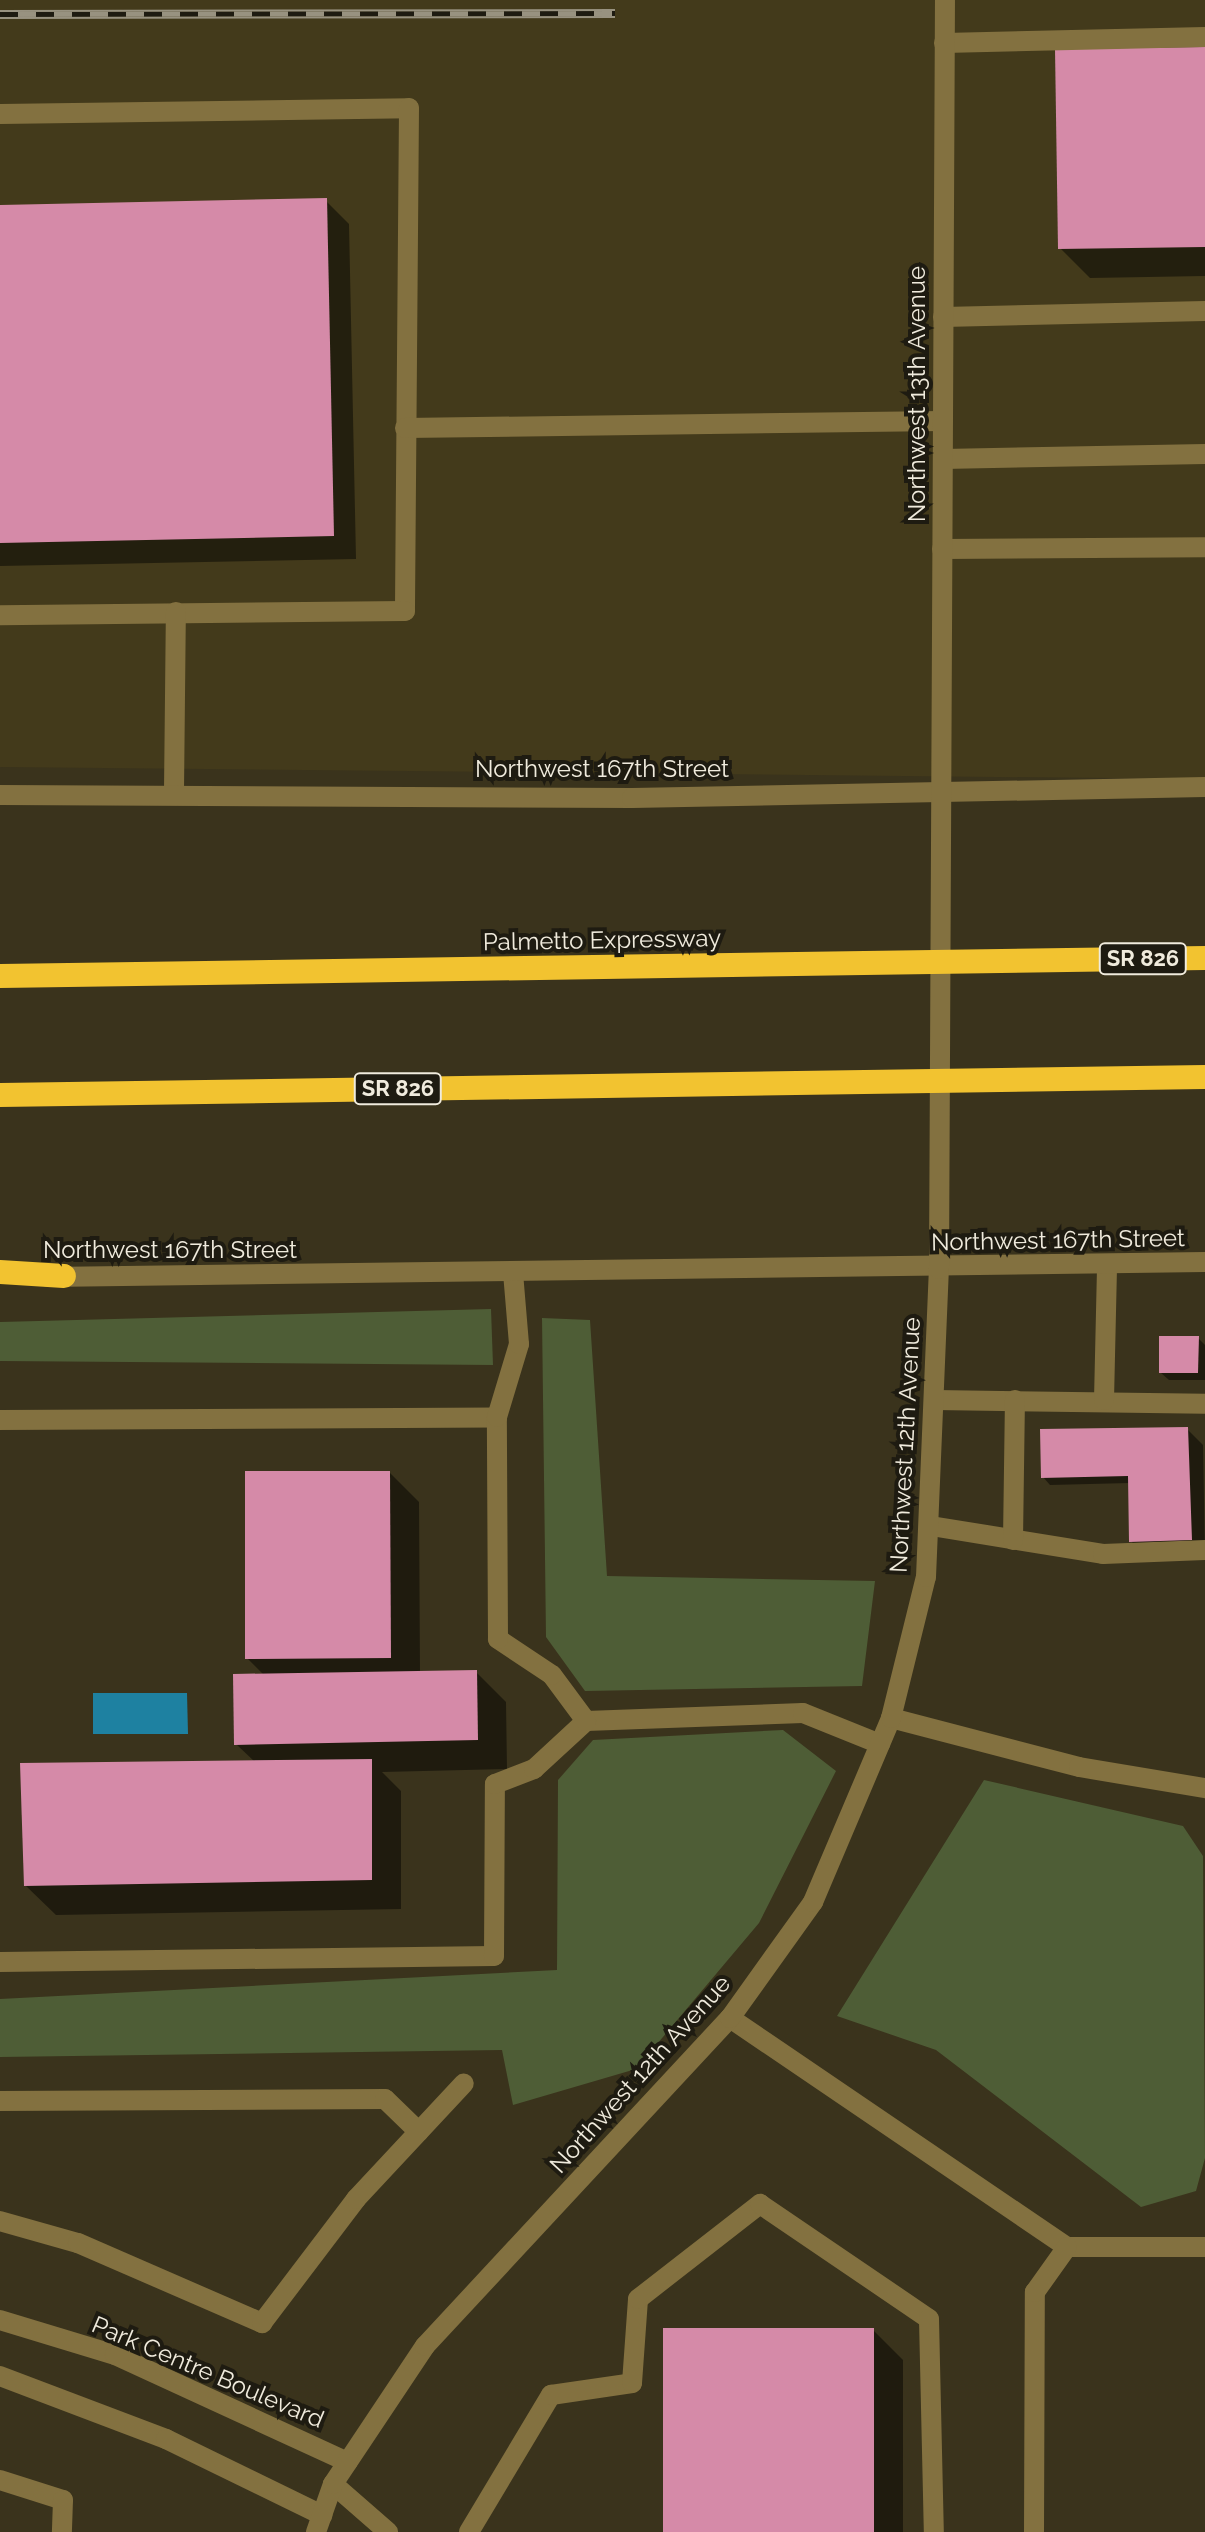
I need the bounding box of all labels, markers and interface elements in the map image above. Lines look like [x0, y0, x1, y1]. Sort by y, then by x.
street label: Northwest 13th Avenue [903, 265, 931, 523]
street label: Northwest 167th Street [475, 755, 729, 783]
street label: Palmetto Expressway [483, 924, 721, 956]
road number: SR 826 [1097, 941, 1189, 977]
road number: SR 826 [352, 1071, 444, 1107]
street label: Northwest 167th Street [931, 1223, 1185, 1257]
street label: Northwest 167th Street [43, 1236, 297, 1264]
street label: Northwest 12th Avenue [884, 1316, 926, 1574]
street label: Northwest 12th Avenue [543, 1969, 737, 2179]
street label: Park Centre Boulevard [88, 2310, 328, 2434]

